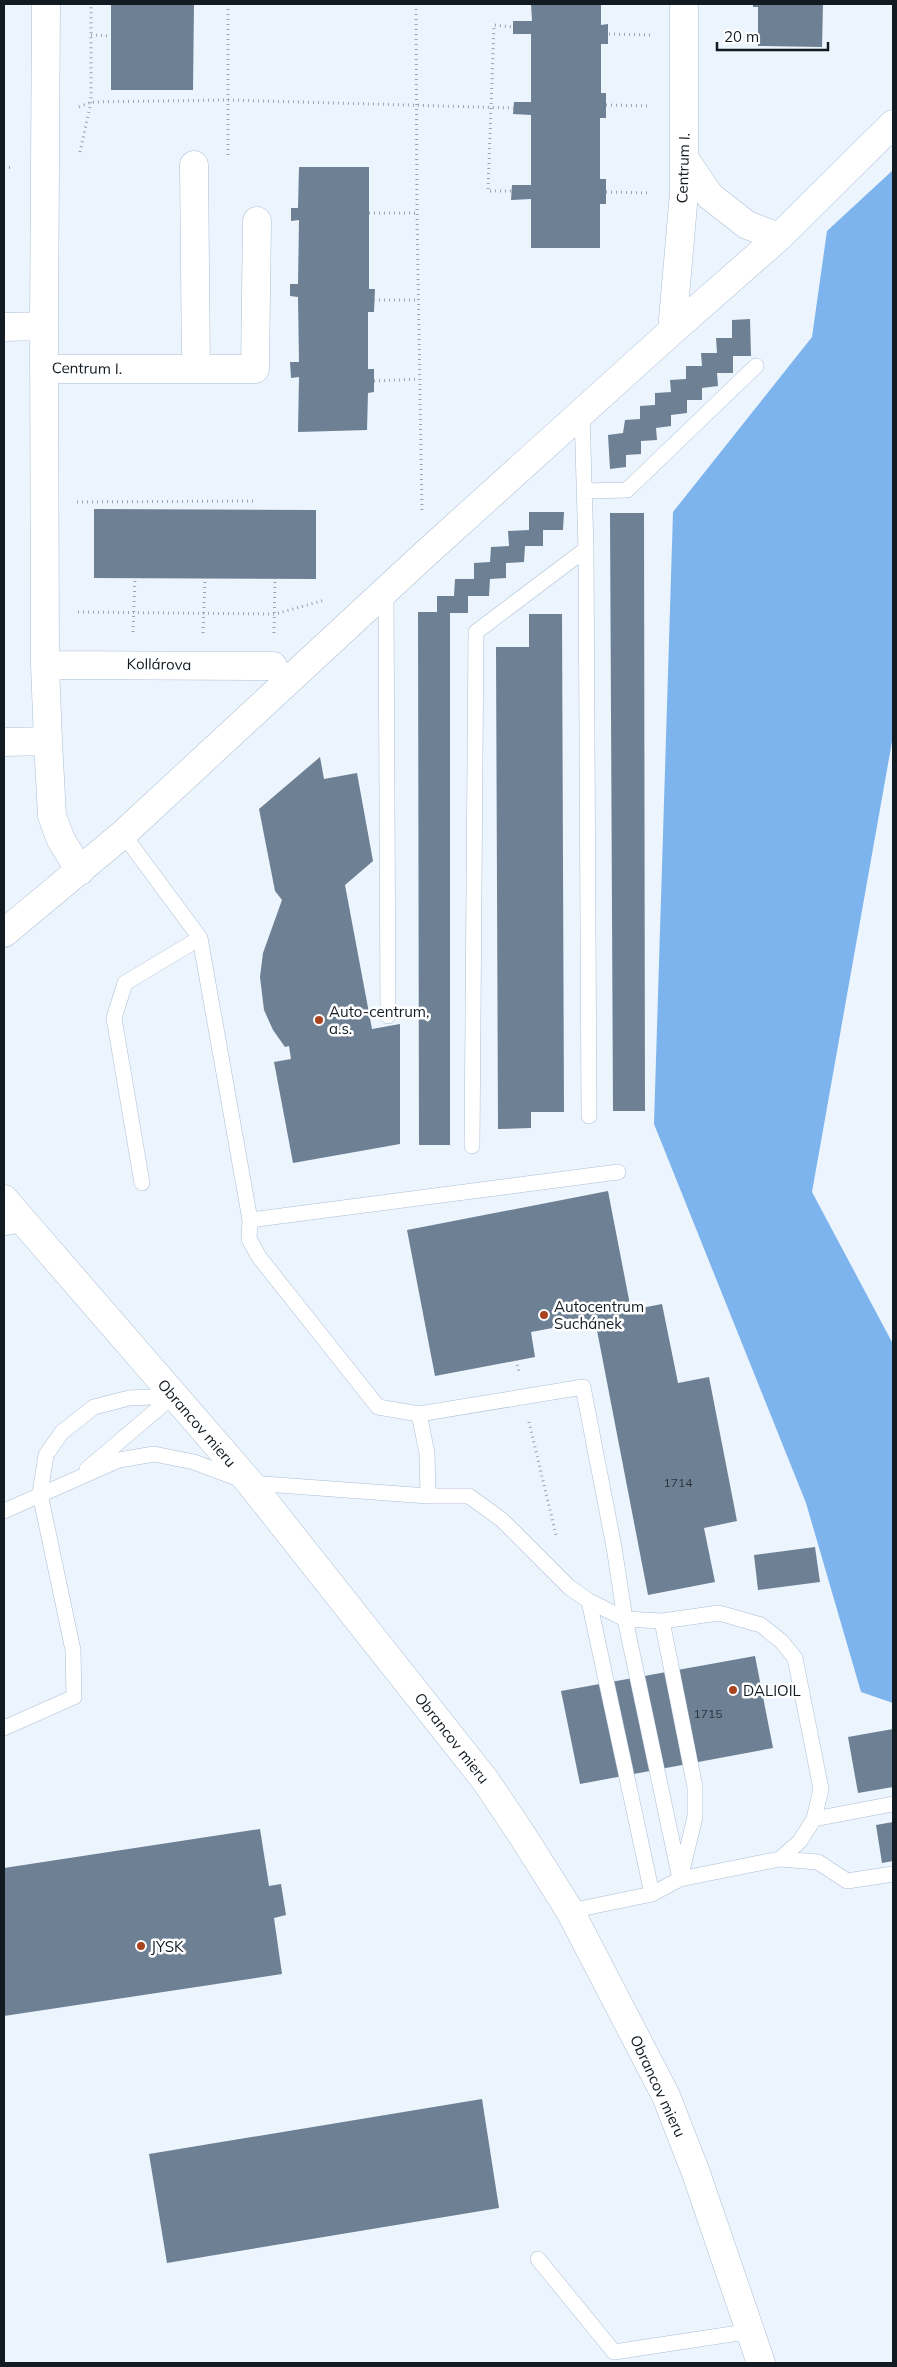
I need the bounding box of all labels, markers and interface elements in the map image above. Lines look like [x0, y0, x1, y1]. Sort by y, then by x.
scale bar [717, 20, 828, 52]
text: 20 m [724, 27, 759, 46]
street label: Centrum I. [672, 132, 694, 204]
street label: Centrum I. [52, 358, 122, 378]
street label: Kollárova [127, 654, 191, 674]
place label: Auto-centrum, a.s. [329, 1002, 429, 1038]
marker: Auto-centrum, a.s. [313, 1014, 325, 1026]
place label: Autocentrum Suchánek [554, 1297, 644, 1333]
marker: Autocentrum Suchánek [538, 1309, 550, 1321]
street label: Obrancov mieru [154, 1375, 240, 1471]
house number: 1714 [664, 1475, 692, 1490]
place label: DALIOIL [743, 1681, 801, 1700]
marker: DALIOIL [727, 1684, 739, 1696]
street label: Obrancov mieru [411, 1689, 493, 1787]
house number: 1715 [694, 1706, 722, 1721]
place label: JYSK [151, 1937, 184, 1956]
marker: JYSK [135, 1940, 147, 1952]
street label: Obrancov mieru [626, 2032, 690, 2140]

